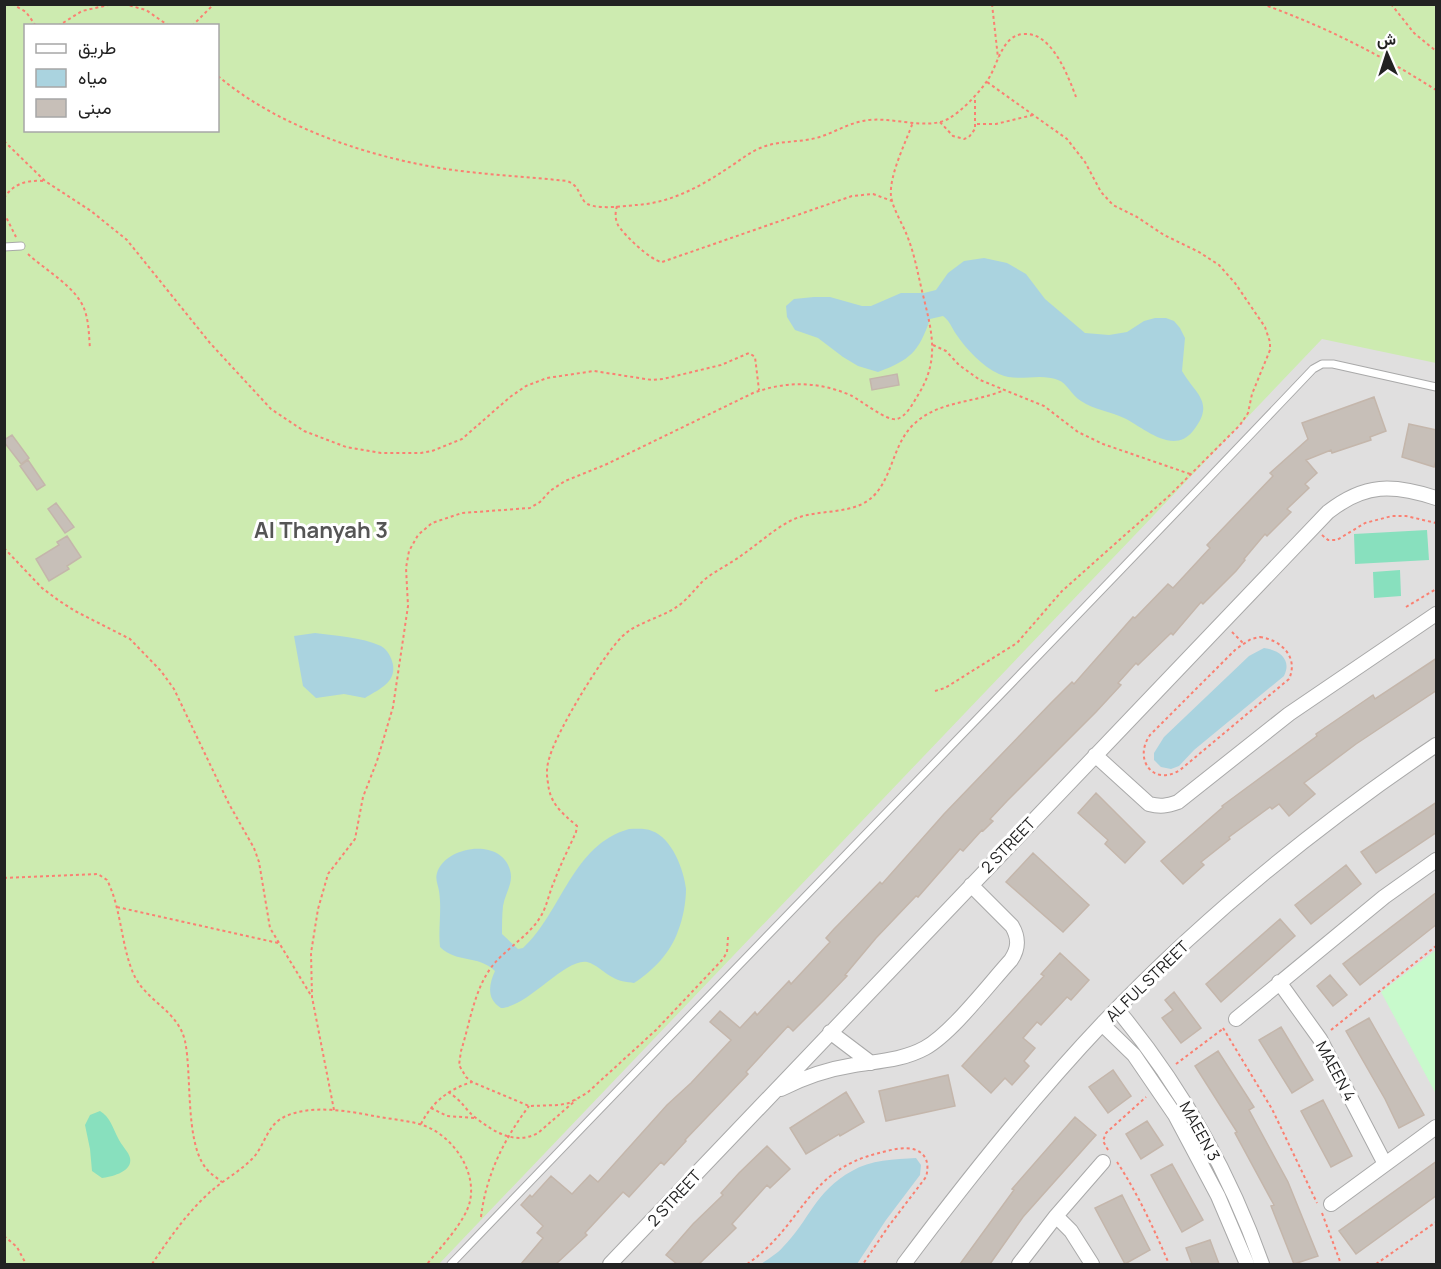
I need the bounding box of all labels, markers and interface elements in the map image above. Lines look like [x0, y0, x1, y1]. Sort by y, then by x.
legend [24, 24, 219, 132]
north arrow [1357, 24, 1417, 84]
text: ش [1376, 28, 1396, 51]
text: طريق [78, 35, 116, 59]
text: مياه [78, 65, 107, 89]
text: مبنى [78, 95, 112, 119]
district label: Al Thanyah 3 [254, 515, 388, 545]
street label: 2 STREET [976, 812, 1040, 878]
street label: AL FUL STREET [1101, 935, 1194, 1026]
street label: MAEEN 4 [1311, 1037, 1361, 1105]
street label: MAEEN 3 [1175, 1097, 1225, 1165]
street label: 2 STREET [642, 1165, 706, 1231]

